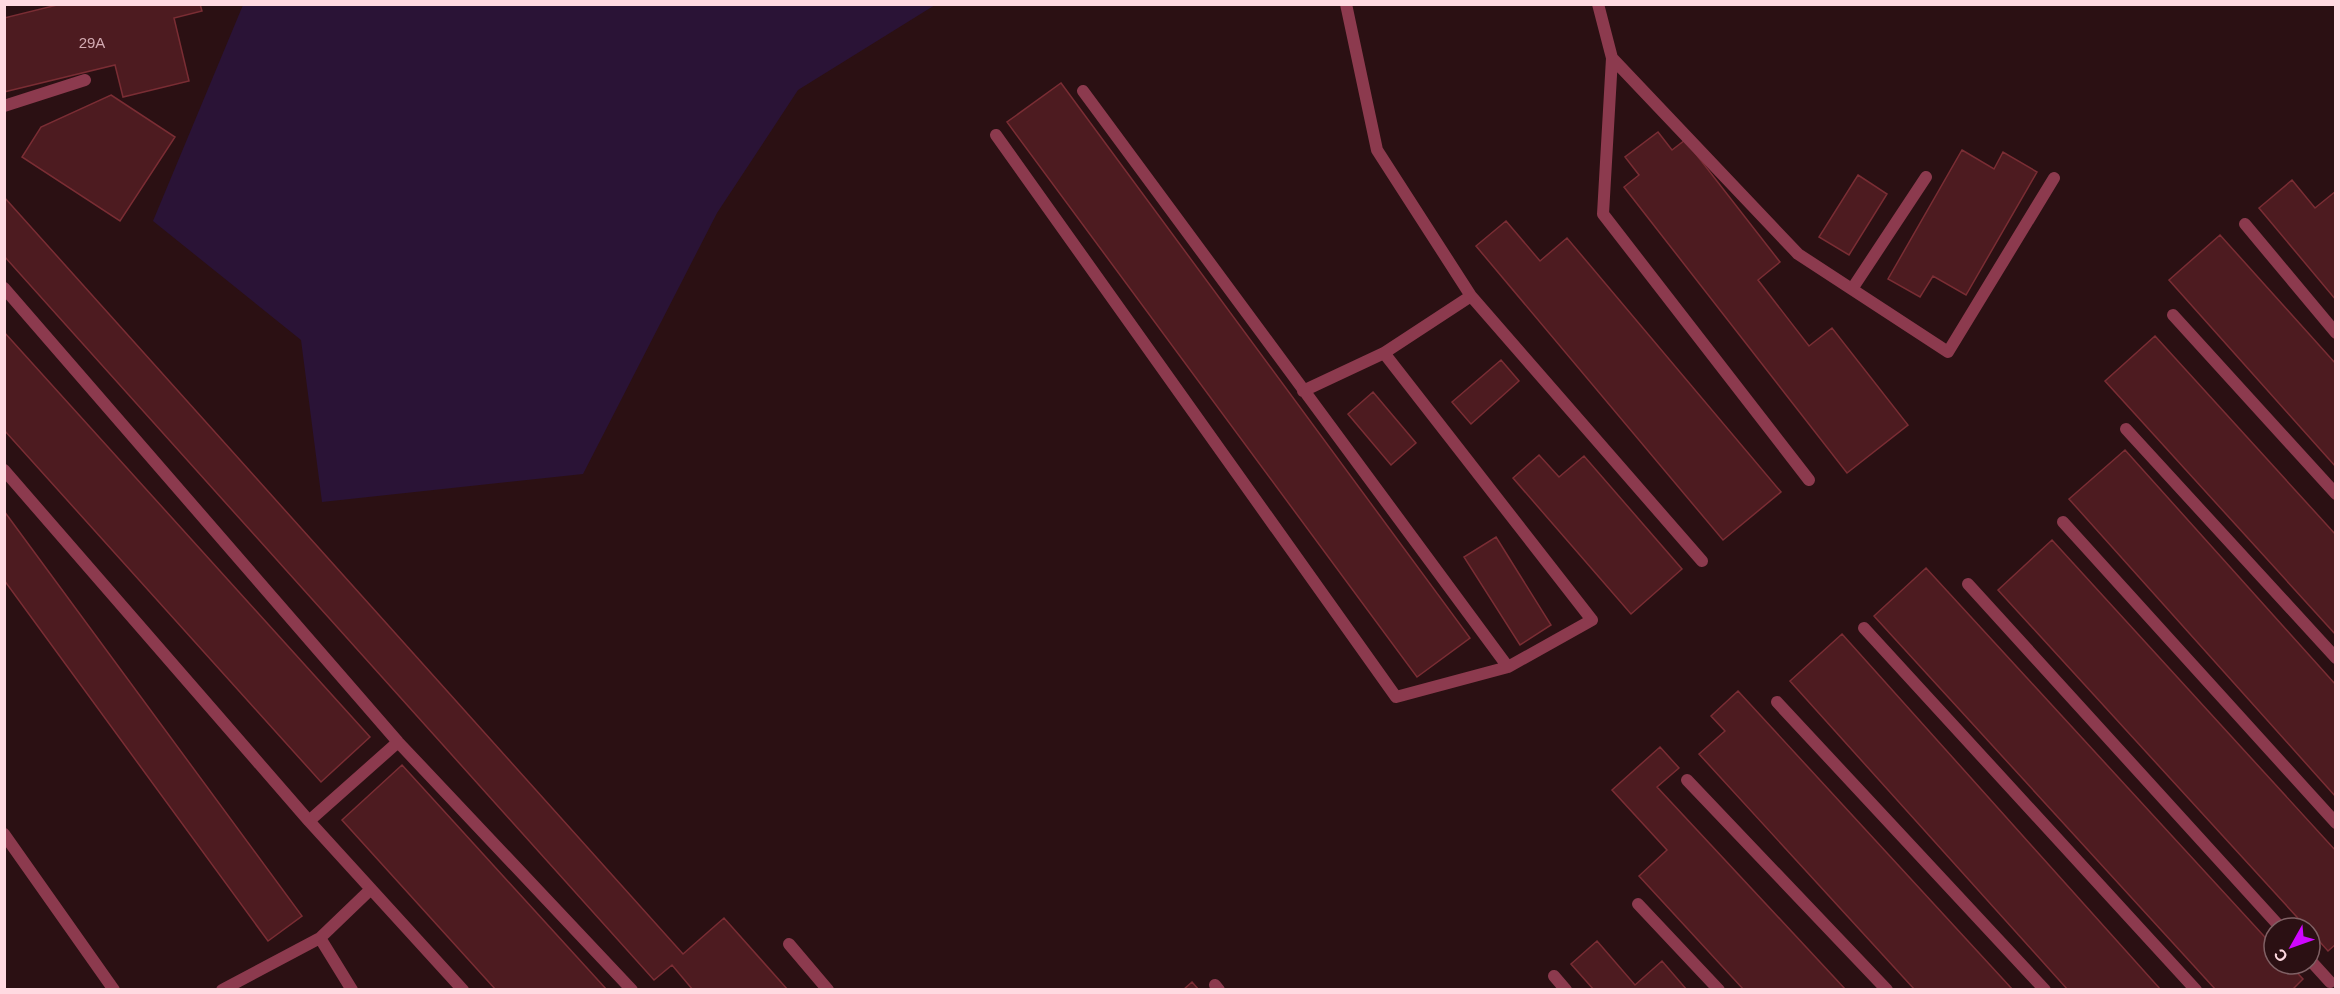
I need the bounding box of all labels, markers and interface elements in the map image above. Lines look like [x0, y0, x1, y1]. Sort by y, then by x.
house number: 29А [79, 34, 105, 51]
north arrow [2262, 916, 2322, 976]
text: С [2270, 945, 2291, 965]

